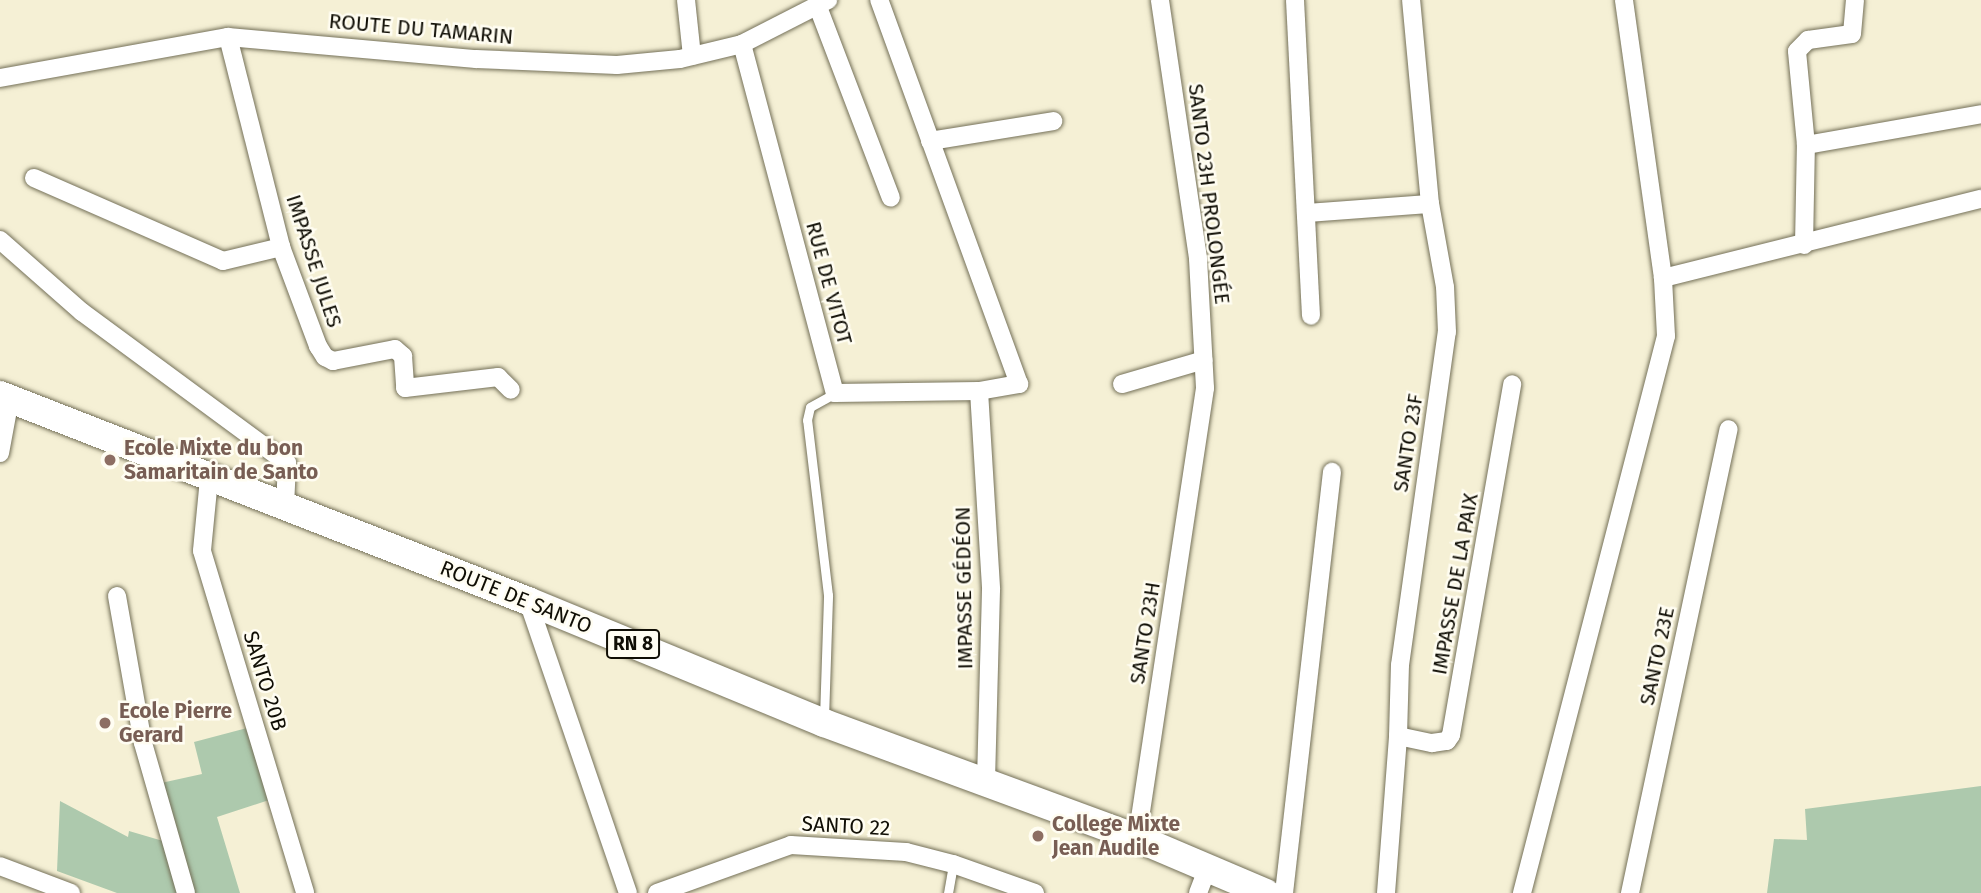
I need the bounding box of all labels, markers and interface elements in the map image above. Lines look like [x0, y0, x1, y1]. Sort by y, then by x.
street label: ROUTE DU TAMARIN [328, 8, 514, 50]
street label: SANTO 23H PROLONGÉE [1183, 82, 1235, 306]
street label: IMPASSE JULES [281, 191, 347, 331]
street label: RUE DE VITOT [800, 219, 858, 347]
street label: SANTO 23F [1388, 392, 1428, 494]
place label: Ecole Mixte du bon Samaritain de Santo [124, 435, 318, 485]
marker: Ecole Mixte du bon Samaritain de Santo [102, 452, 118, 468]
street label: IMPASSE DE LA PAIX [1427, 491, 1483, 677]
street label: IMPASSE GÉDÉON [950, 506, 978, 670]
street label: ROUTE DE SANTO [437, 555, 595, 639]
street label: SANTO 23H [1125, 580, 1165, 686]
street label: SANTO 23E [1634, 605, 1680, 707]
street label: SANTO 20B [238, 628, 292, 734]
road number: RN 8 [605, 628, 661, 660]
place label: Ecole Pierre Gerard [119, 698, 232, 748]
marker: Ecole Pierre Gerard [97, 715, 113, 731]
street label: SANTO 22 [801, 811, 891, 841]
place label: College Mixte Jean Audile [1052, 811, 1180, 861]
marker: College Mixte Jean Audile [1030, 828, 1046, 844]

